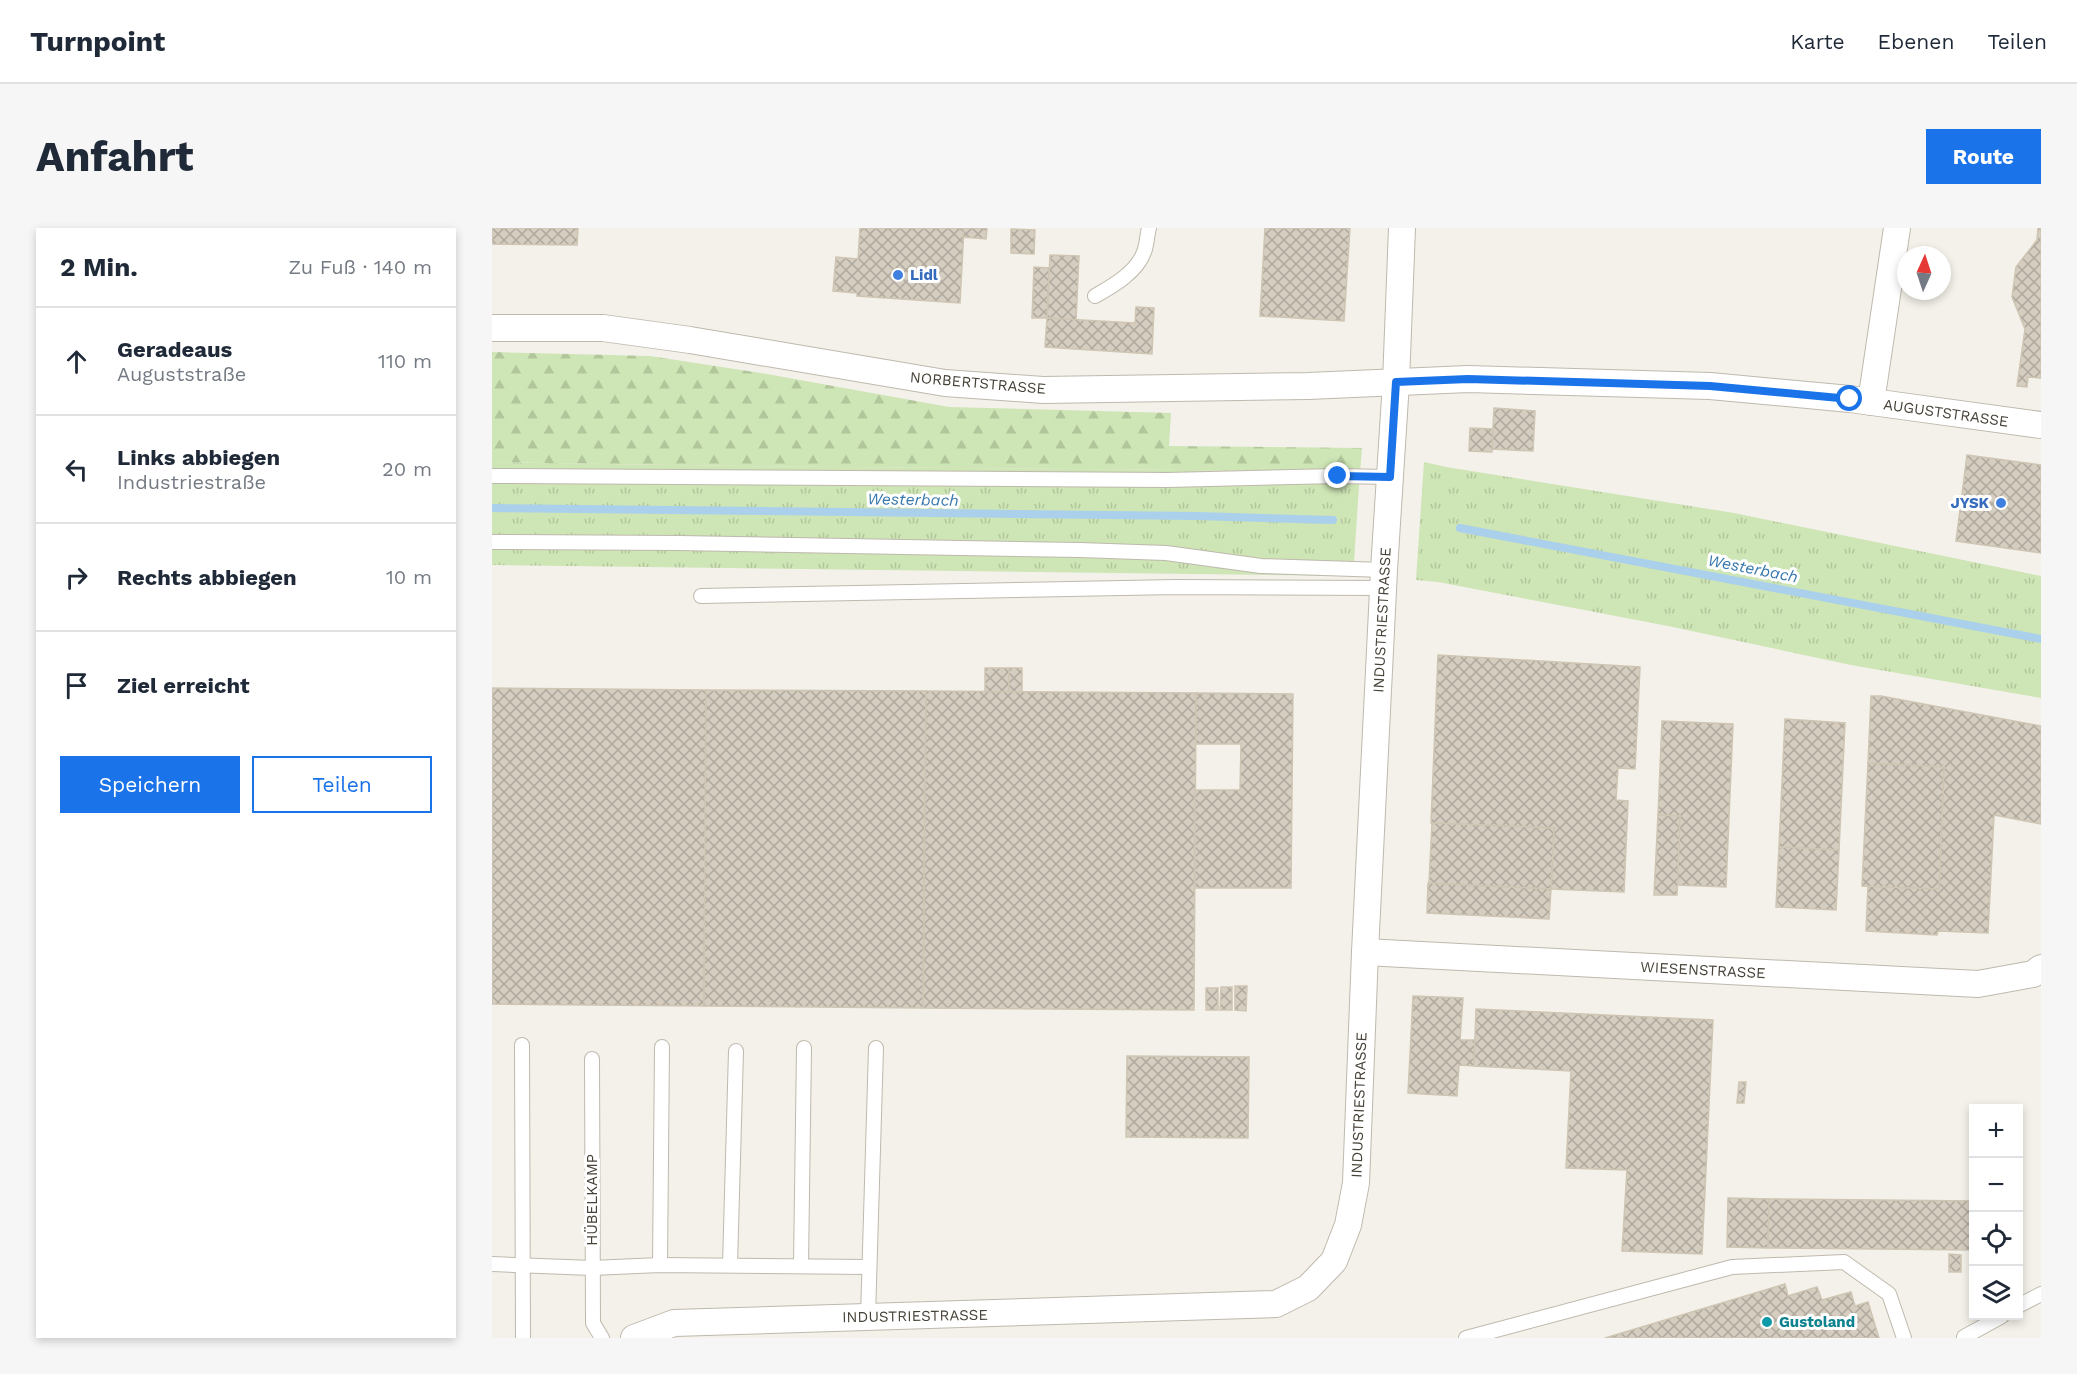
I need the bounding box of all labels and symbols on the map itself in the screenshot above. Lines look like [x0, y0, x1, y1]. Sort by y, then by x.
north arrow [1897, 246, 1951, 300]
place label: Lidl [910, 266, 938, 284]
marker: Lidl [891, 268, 905, 282]
street label: NORBERTSTRASSE [909, 368, 1047, 398]
route start [1836, 385, 1862, 411]
street label: AUGUSTSTRASSE [1882, 395, 2010, 431]
route end [1324, 462, 1350, 488]
water label: Westerbach [867, 489, 959, 510]
place label: JYSK [1950, 494, 1990, 512]
marker: JYSK [1994, 496, 2008, 510]
street label: INDUSTRIESTRASSE [1369, 547, 1395, 693]
water label: Westerbach [1706, 550, 1800, 587]
street label: WIESENSTRASSE [1640, 958, 1766, 982]
street label: INDUSTRIESTRASSE [1347, 1032, 1371, 1178]
street label: HÜBELKAMP [583, 1154, 601, 1246]
street label: INDUSTRIESTRASSE [842, 1306, 988, 1326]
place label: Gustoland [1779, 1313, 1855, 1331]
marker: Gustoland [1760, 1315, 1774, 1329]

